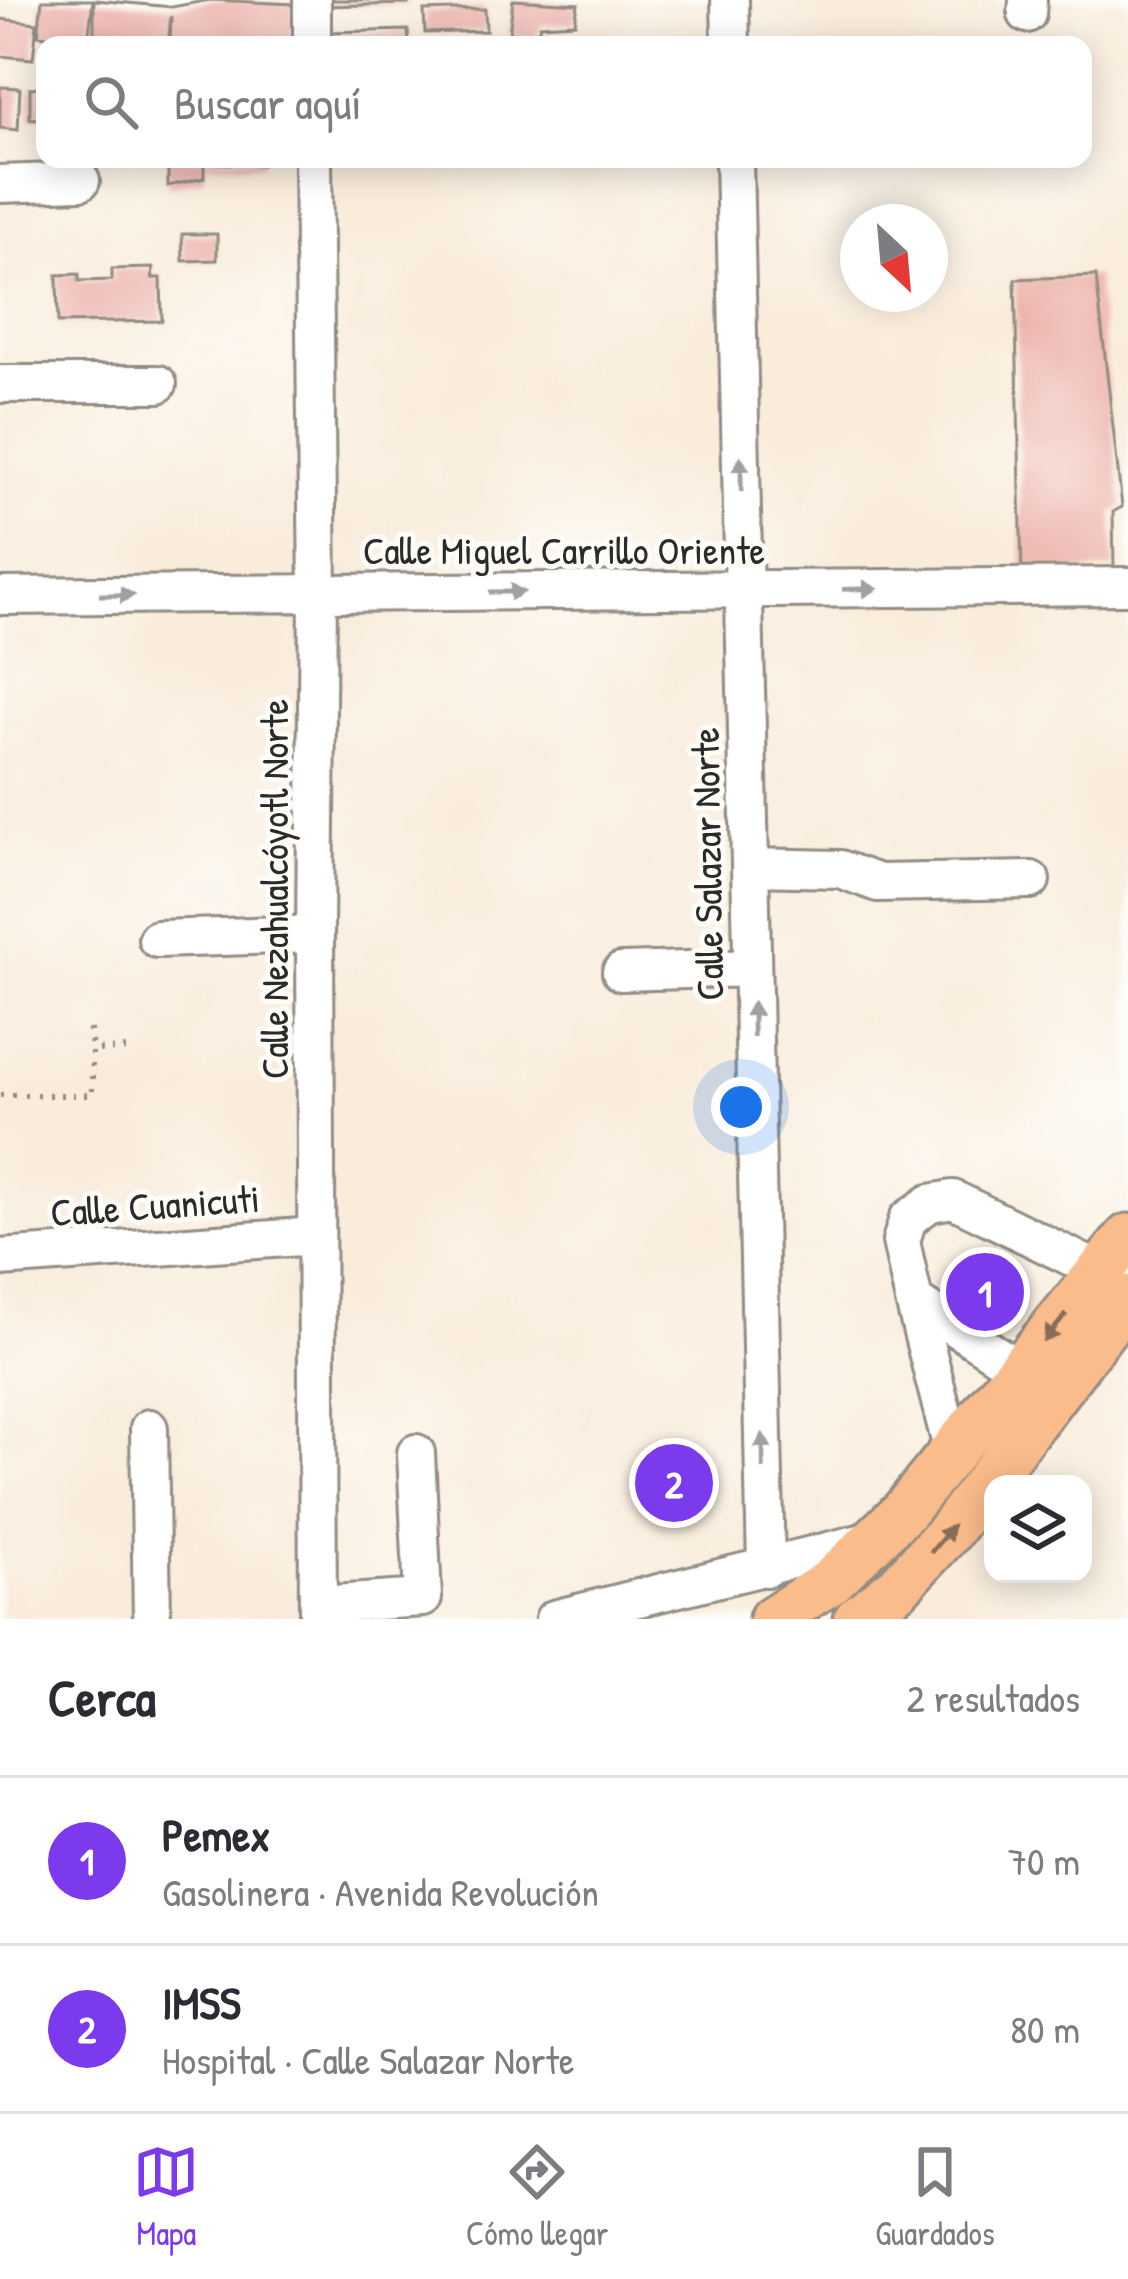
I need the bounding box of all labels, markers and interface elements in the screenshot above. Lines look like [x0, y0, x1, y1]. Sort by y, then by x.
search box [36, 36, 1092, 168]
icon: search [78, 69, 144, 135]
text: Buscar aquí [174, 72, 361, 133]
north arrow [840, 204, 948, 312]
one-way arrow [731, 454, 750, 492]
street label: Calle Miguel Carrillo Oriente [363, 523, 765, 576]
one-way arrow [842, 580, 880, 599]
one-way arrow [489, 583, 527, 602]
one-way arrow [99, 585, 137, 605]
street label: Calle Nezahualcóyotl Norte [247, 699, 300, 1079]
street label: Calle Salazar Norte [678, 727, 735, 1001]
one-way arrow [743, 999, 762, 1037]
your location [711, 1077, 771, 1137]
street label: Calle Cuanicuti [49, 1171, 261, 1238]
pin: 1 [946, 1247, 1024, 1337]
one-way arrow [1042, 1313, 1068, 1343]
one-way arrow [754, 1431, 773, 1469]
pin: 2 [635, 1438, 713, 1528]
map controls [984, 1475, 1092, 1583]
button: layers [984, 1475, 1092, 1583]
one-way arrow [929, 1524, 954, 1555]
text: Cerca [48, 1663, 156, 1732]
text: 2 resultados [907, 1671, 1080, 1724]
text: Pemex [162, 1804, 270, 1865]
text: 1 [80, 1834, 94, 1887]
text: 70 m [1008, 1834, 1080, 1887]
text: Gasolinera · Avenida Revolución [162, 1865, 599, 1918]
text: IMSS [162, 1972, 241, 2033]
text: 2 [78, 2002, 96, 2055]
text: 80 m [1010, 2002, 1080, 2055]
text: Hospital · Calle Salazar Norte [162, 2033, 574, 2086]
tab: Mapa [133, 2139, 199, 2255]
tab: Cómo llegar [466, 2139, 609, 2255]
tab: Guardados [875, 2139, 995, 2255]

